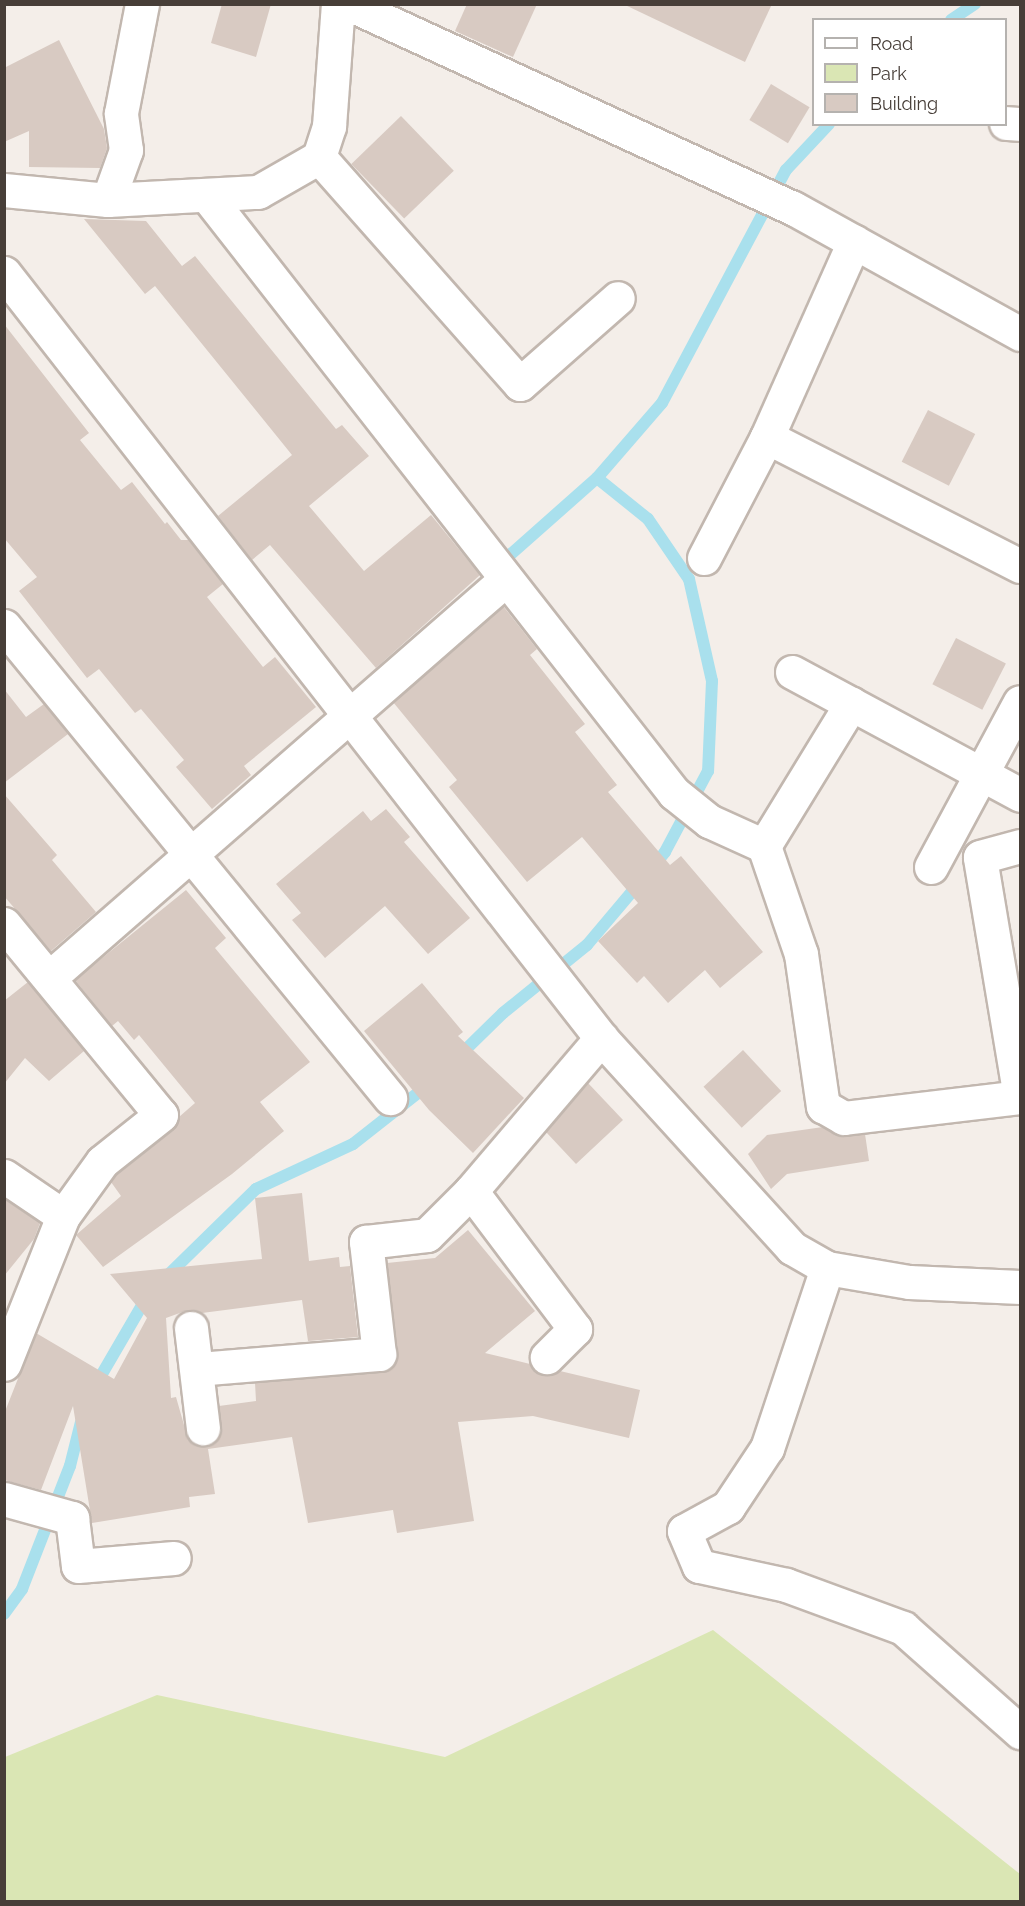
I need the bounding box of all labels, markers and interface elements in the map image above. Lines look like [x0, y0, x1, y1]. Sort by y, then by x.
legend [812, 18, 1007, 126]
text: Road [870, 33, 913, 54]
text: Park [870, 63, 907, 84]
text: Building [870, 93, 938, 114]

